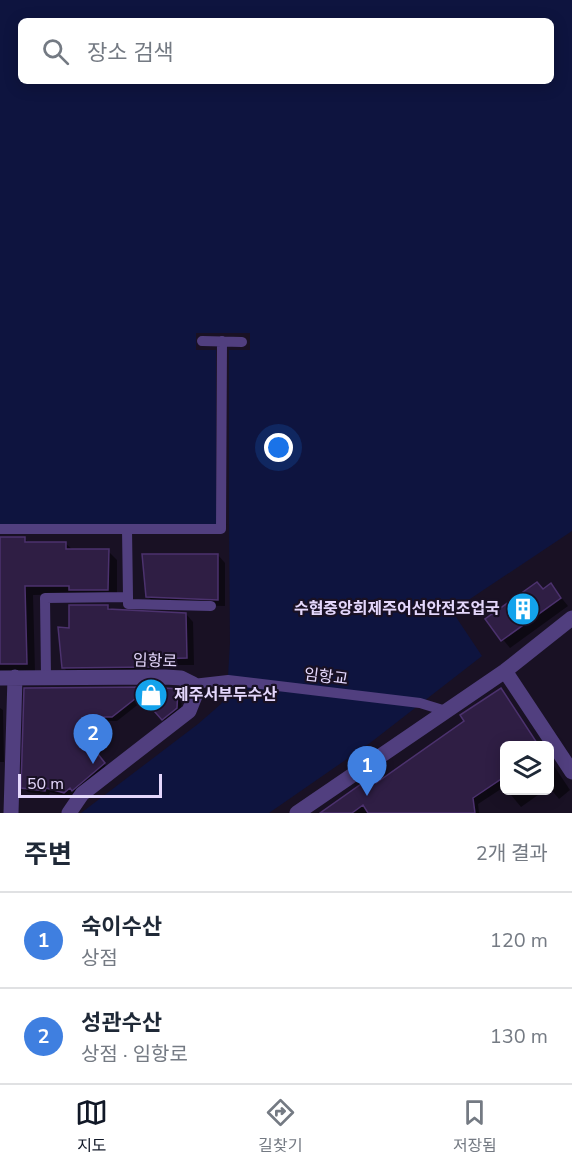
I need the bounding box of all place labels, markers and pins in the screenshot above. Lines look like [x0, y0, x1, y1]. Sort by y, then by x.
building icon: 수협중앙회제주어선안전조업국 [505, 591, 541, 627]
place label: 수협중앙회제주어선안전조업국 [294, 598, 500, 620]
shop icon: 제주서부두수산 [133, 677, 169, 713]
place label: 제주서부두수산 [174, 684, 277, 706]
pin: 2 [74, 714, 112, 764]
pin: 1 [348, 746, 386, 796]

